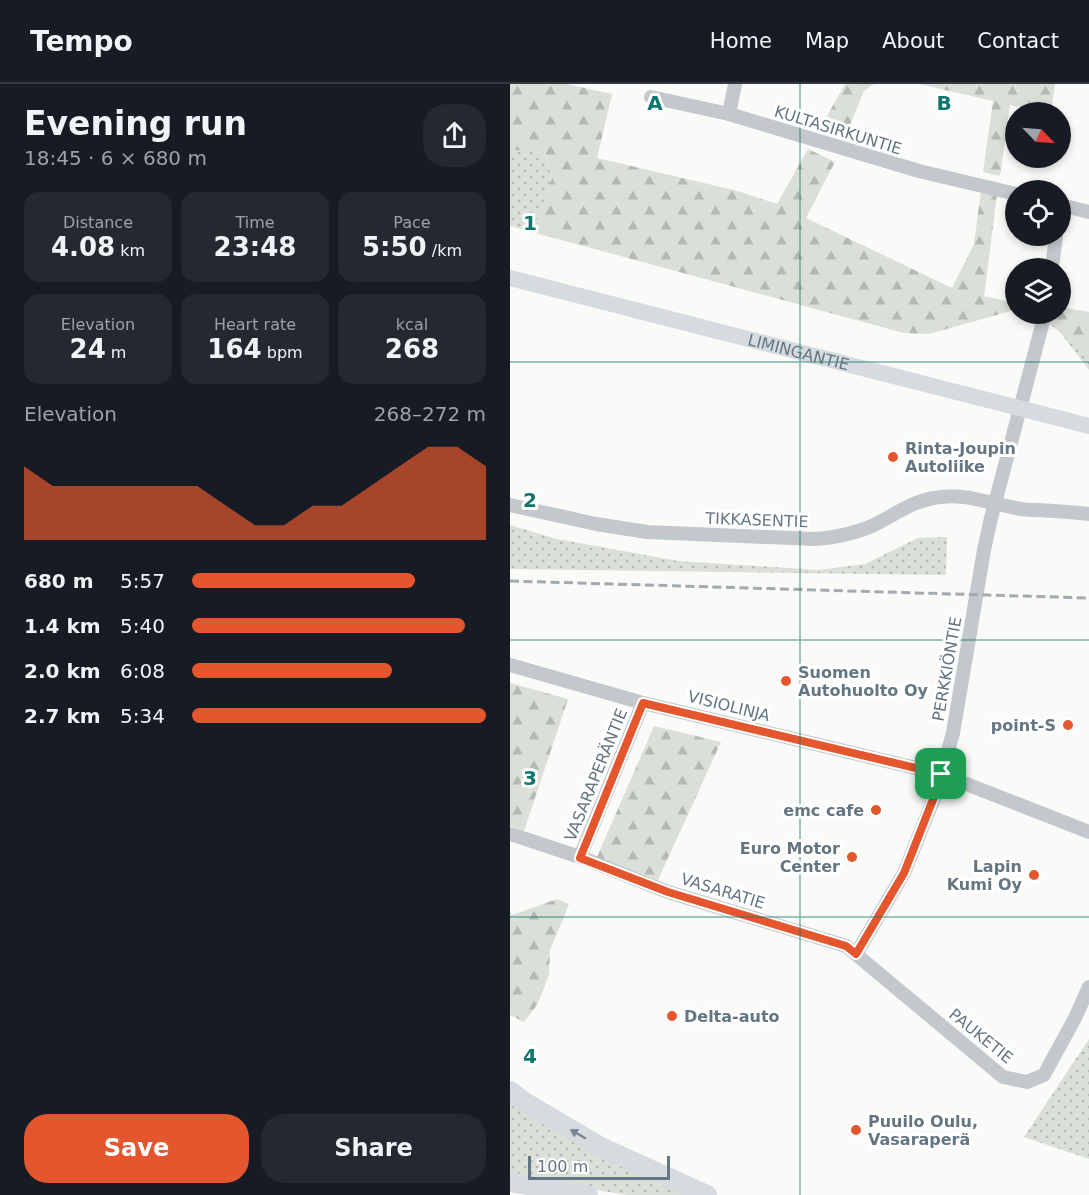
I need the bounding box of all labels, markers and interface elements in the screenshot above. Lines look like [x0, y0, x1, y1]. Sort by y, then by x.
text: Tempo [30, 25, 133, 58]
text: Home [710, 29, 772, 53]
text: Map [805, 29, 849, 53]
text: About [882, 29, 944, 53]
text: Contact [977, 29, 1059, 53]
text: A [647, 91, 663, 115]
text: B [936, 91, 952, 115]
street label: KULTASIRKUNTIE [772, 102, 904, 158]
north arrow [1005, 102, 1071, 168]
map controls [1005, 102, 1071, 324]
text: Evening run [24, 104, 247, 143]
button: share [423, 104, 486, 167]
text: 18:45 · 6 × 680 m [24, 146, 207, 170]
button: locate [1005, 180, 1071, 246]
text: 1 [523, 211, 537, 235]
text: Distance [63, 213, 133, 232]
text: Time [235, 213, 275, 232]
text: Pace [393, 213, 431, 232]
text: 4.08 [51, 232, 115, 262]
text: 23:48 [214, 232, 296, 262]
text: 5:50 [362, 232, 427, 262]
text: km [115, 241, 145, 260]
text: /km [427, 241, 462, 260]
button: layers [1005, 258, 1071, 324]
text: Elevation [61, 315, 135, 334]
text: Heart rate [214, 315, 296, 334]
text: kcal [396, 315, 428, 334]
street label: LIMINGANTIE [746, 330, 851, 374]
text: 24 [70, 334, 106, 364]
text: 164 [207, 334, 262, 364]
text: 268 [385, 334, 439, 364]
text: m [106, 343, 126, 362]
text: bpm [262, 343, 303, 362]
text: Elevation [24, 402, 117, 426]
text: 268–272 m [374, 402, 486, 426]
place label: Rinta-Joupin Autoliike [905, 439, 1016, 476]
marker: Rinta-Joupin Autoliike [886, 450, 900, 464]
text: 2 [523, 488, 537, 512]
street label: TIKKASENTIE [704, 509, 809, 531]
text: 680 m [24, 569, 94, 593]
text: 5:57 [120, 569, 165, 593]
text: 1.4 km [24, 614, 101, 638]
text: 5:40 [120, 614, 165, 638]
street label: PERKKIÖNTIE [928, 615, 966, 723]
text: 2.0 km [24, 659, 101, 683]
text: 6:08 [120, 659, 165, 683]
place label: Suomen Autohuolto Oy [798, 663, 928, 700]
marker: Suomen Autohuolto Oy [779, 674, 793, 688]
street label: VISIOLINJA [686, 687, 772, 725]
text: 2.7 km [24, 704, 101, 728]
text: 5:34 [120, 704, 165, 728]
street label: VASARAPERÄNTIE [561, 706, 631, 844]
place label: point-S [991, 716, 1056, 735]
marker: point-S [1061, 718, 1075, 732]
pin [915, 748, 966, 799]
icon: arrive [924, 757, 957, 790]
text: 3 [523, 766, 537, 790]
place label: emc cafe [783, 801, 864, 820]
marker: emc cafe [869, 803, 883, 817]
place label: Euro Motor Center [740, 839, 840, 876]
marker: Euro Motor Center [845, 850, 859, 864]
place label: Lapin Kumi Oy [947, 857, 1023, 894]
marker: Lapin Kumi Oy [1027, 868, 1041, 882]
street label: VASARATIE [679, 869, 767, 913]
street label: PAUKETIE [945, 1005, 1017, 1067]
place label: Delta-auto [684, 1007, 780, 1026]
marker: Delta-auto [665, 1009, 679, 1023]
text: 4 [523, 1044, 537, 1068]
place label: Puuilo Oulu, Vasaraperä [868, 1112, 978, 1149]
button: Save [24, 1114, 249, 1183]
button: Share [261, 1114, 486, 1183]
marker: Puuilo Oulu, Vasaraperä [849, 1123, 863, 1137]
one-way arrow [570, 1128, 586, 1139]
scale bar [528, 1153, 670, 1180]
text: 100 m [537, 1157, 588, 1176]

